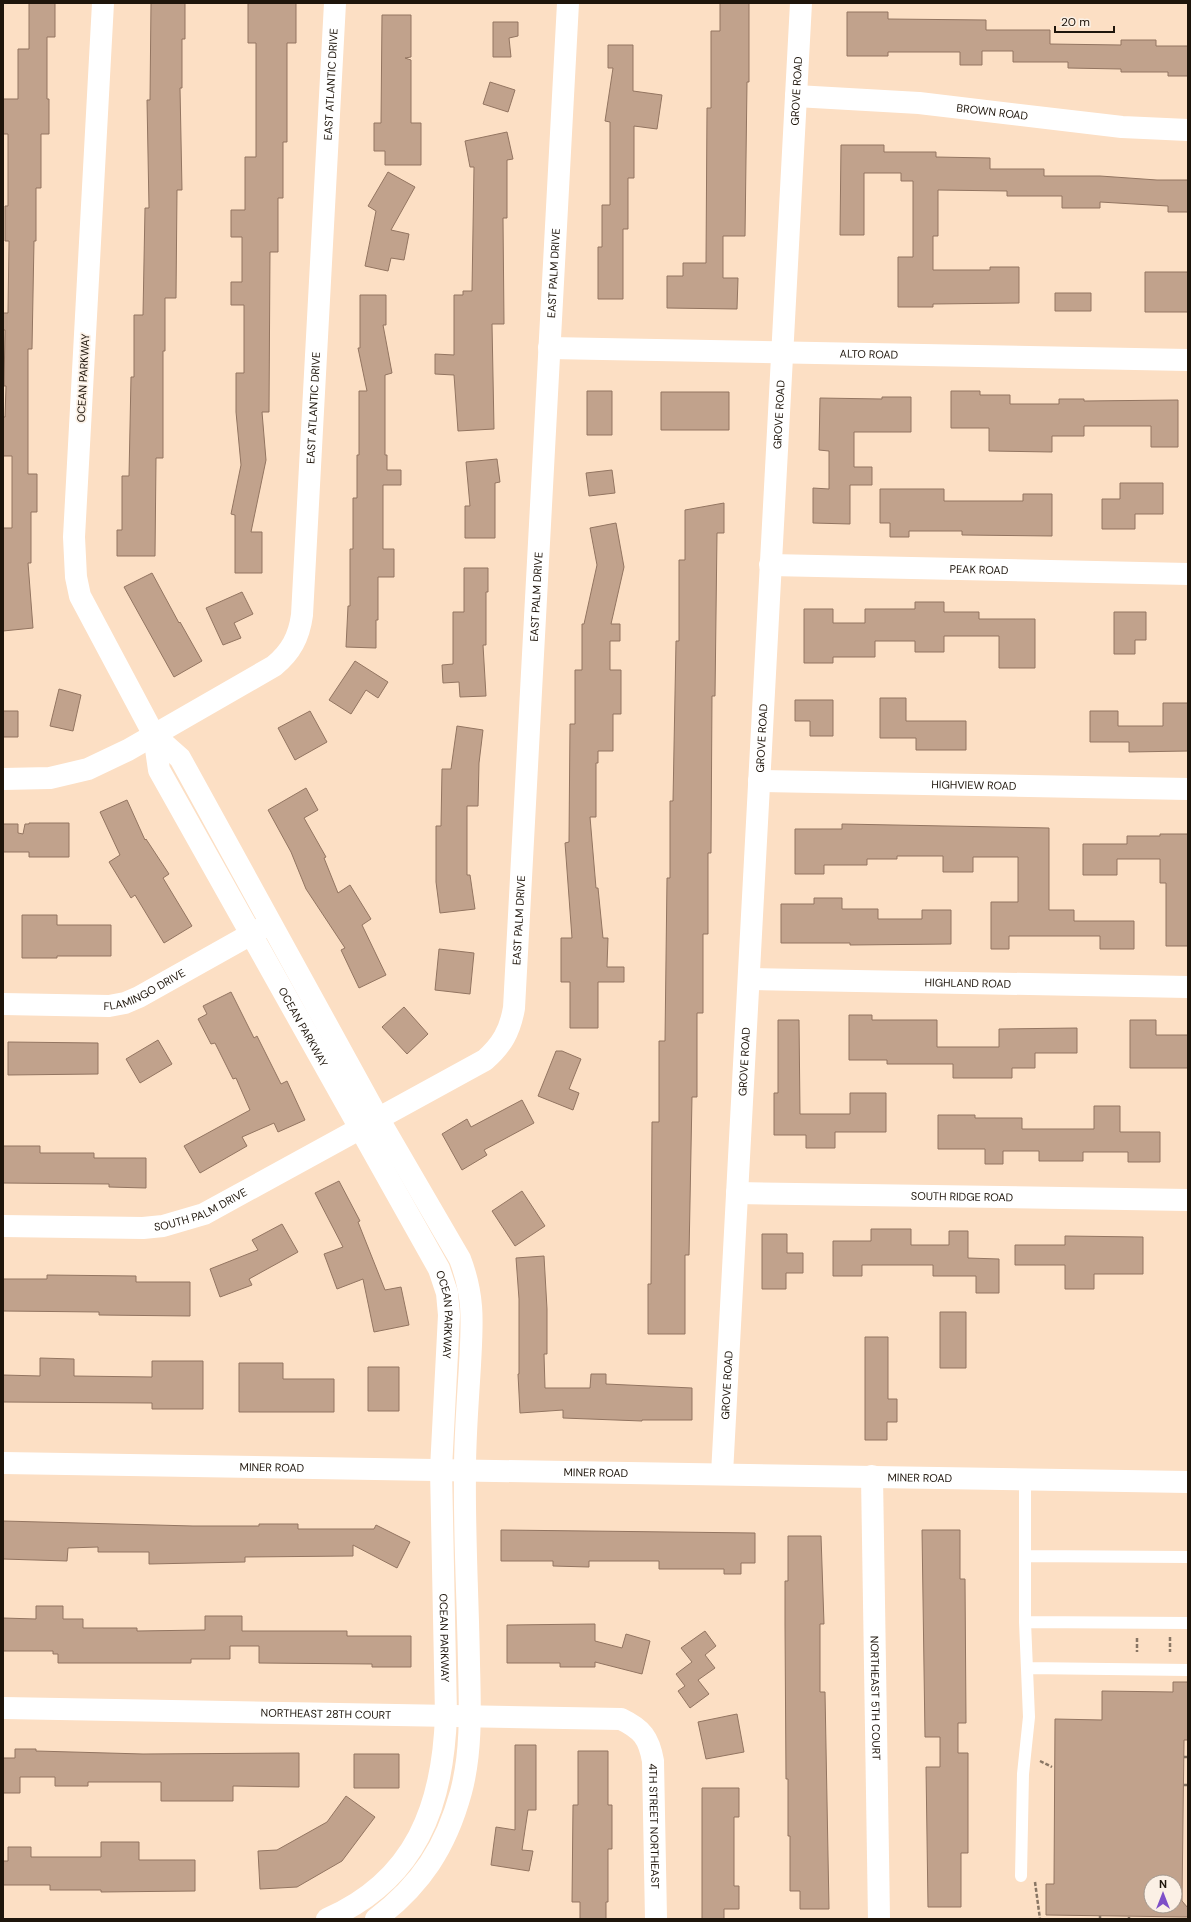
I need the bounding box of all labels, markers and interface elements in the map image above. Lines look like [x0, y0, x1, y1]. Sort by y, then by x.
scale bar [1055, 8, 1114, 34]
text: 20 m [1061, 14, 1090, 30]
street label: EAST ATLANTIC DRIVE [321, 28, 341, 141]
street label: GROVE ROAD [787, 56, 805, 126]
street label: BROWN ROAD [956, 100, 1029, 123]
street label: EAST PALM DRIVE [544, 228, 563, 318]
street label: OCEAN PARKWAY [74, 333, 92, 423]
street label: ALTO ROAD [840, 346, 899, 362]
street label: EAST ATLANTIC DRIVE [303, 351, 323, 464]
street label: GROVE ROAD [770, 379, 788, 449]
street label: EAST PALM DRIVE [527, 551, 545, 642]
street label: PEAK ROAD [949, 562, 1009, 577]
street label: GROVE ROAD [753, 703, 770, 773]
street label: HIGHVIEW ROAD [931, 777, 1017, 793]
street label: EAST PALM DRIVE [509, 875, 528, 966]
street label: FLAMINGO DRIVE [104, 966, 188, 1013]
street label: HIGHLAND ROAD [925, 975, 1012, 991]
street label: OCEAN PARKWAY [275, 985, 331, 1070]
street label: GROVE ROAD [735, 1026, 753, 1096]
street label: SOUTH PALM DRIVE [153, 1185, 250, 1234]
street label: SOUTH RIDGE ROAD [911, 1189, 1014, 1204]
street label: OCEAN PARKWAY [433, 1269, 456, 1359]
street label: GROVE ROAD [718, 1350, 736, 1420]
street label: MINER ROAD [240, 1460, 305, 1475]
street label: MINER ROAD [564, 1465, 629, 1480]
street label: MINER ROAD [887, 1470, 953, 1485]
street label: OCEAN PARKWAY [437, 1593, 452, 1683]
street label: NORTHEAST 5TH COURT [868, 1636, 883, 1760]
street label: NORTHEAST 28TH COURT [261, 1706, 391, 1722]
street label: 4TH STREET NORTHEAST [646, 1763, 662, 1889]
north arrow [1143, 1874, 1183, 1914]
text: N [1159, 1877, 1167, 1891]

